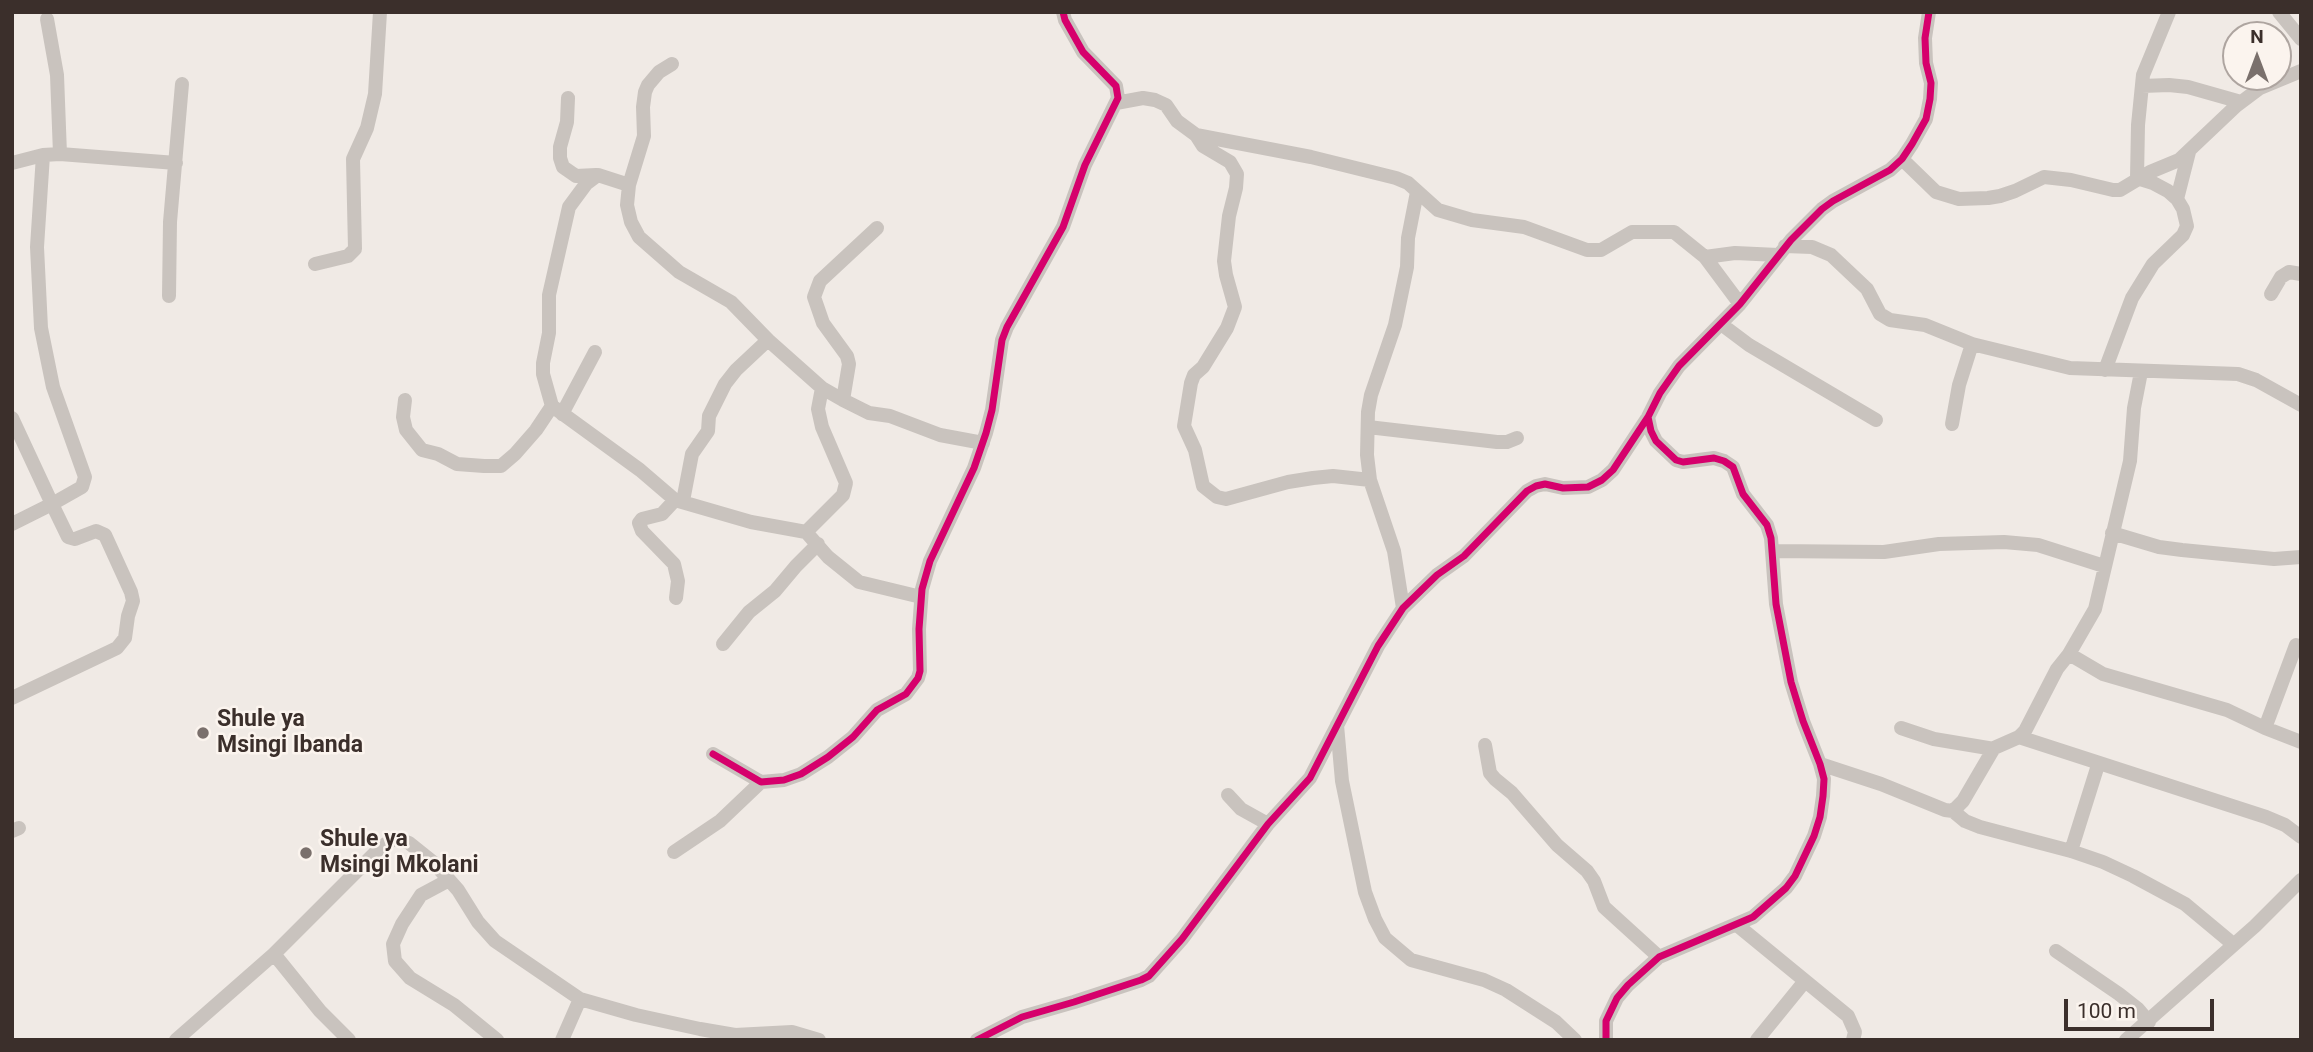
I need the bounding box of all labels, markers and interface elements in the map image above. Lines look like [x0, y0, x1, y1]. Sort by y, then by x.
north arrow [2222, 21, 2292, 91]
text: N [2250, 25, 2264, 48]
place label: Shule ya Msingi Ibanda [217, 706, 363, 760]
marker: Shule ya Msingi Ibanda [195, 725, 211, 741]
place label: Shule ya Msingi Mkolani [320, 826, 479, 880]
marker: Shule ya Msingi Mkolani [298, 845, 314, 861]
scale bar [2068, 986, 2218, 1030]
text: 100 m [2077, 999, 2136, 1023]

